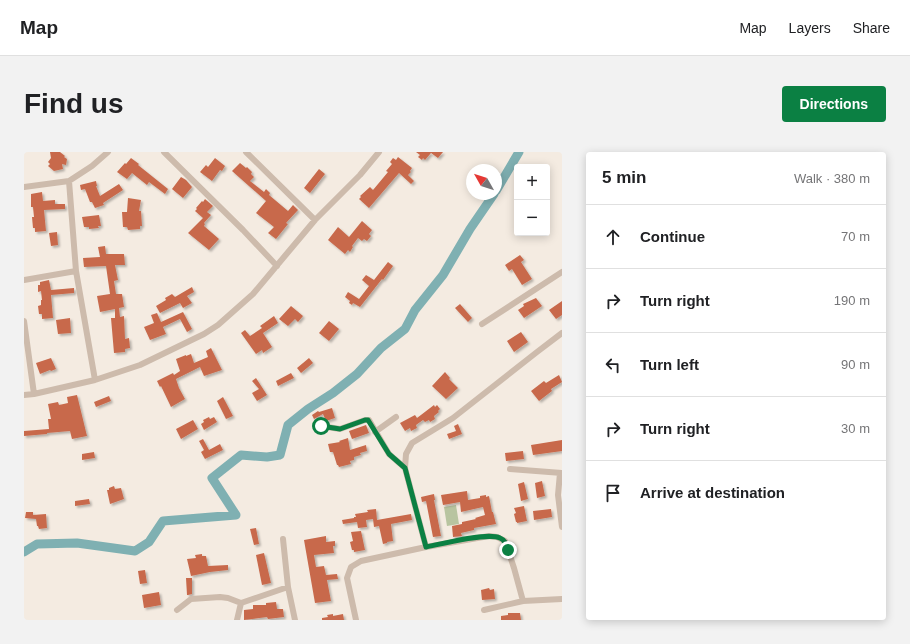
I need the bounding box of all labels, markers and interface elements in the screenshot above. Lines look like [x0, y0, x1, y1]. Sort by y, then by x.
text: Map [20, 17, 58, 38]
text: Map [739, 20, 767, 36]
text: Layers [789, 20, 831, 36]
text: Share [853, 20, 890, 36]
button: Directions [782, 86, 886, 122]
text: Find us [24, 88, 124, 119]
north arrow [466, 164, 502, 200]
map controls [514, 164, 550, 236]
button: + [514, 164, 550, 200]
text: 5 min [602, 168, 646, 187]
text: Walk · 380 m [794, 171, 870, 186]
button: − [514, 200, 550, 236]
icon: ahead [602, 226, 624, 248]
text: Continue [640, 228, 705, 245]
text: 70 m [841, 229, 870, 244]
icon: right [602, 290, 624, 312]
text: Turn right [640, 292, 710, 309]
text: 190 m [834, 293, 870, 308]
icon: left [602, 354, 624, 376]
text: Turn left [640, 356, 699, 373]
text: 90 m [841, 357, 870, 372]
route start [312, 417, 330, 435]
icon: right [602, 418, 624, 440]
text: Turn right [640, 420, 710, 437]
text: 30 m [841, 421, 870, 436]
icon: arrive [602, 482, 624, 504]
text: Arrive at destination [640, 484, 785, 501]
route end [499, 541, 517, 559]

